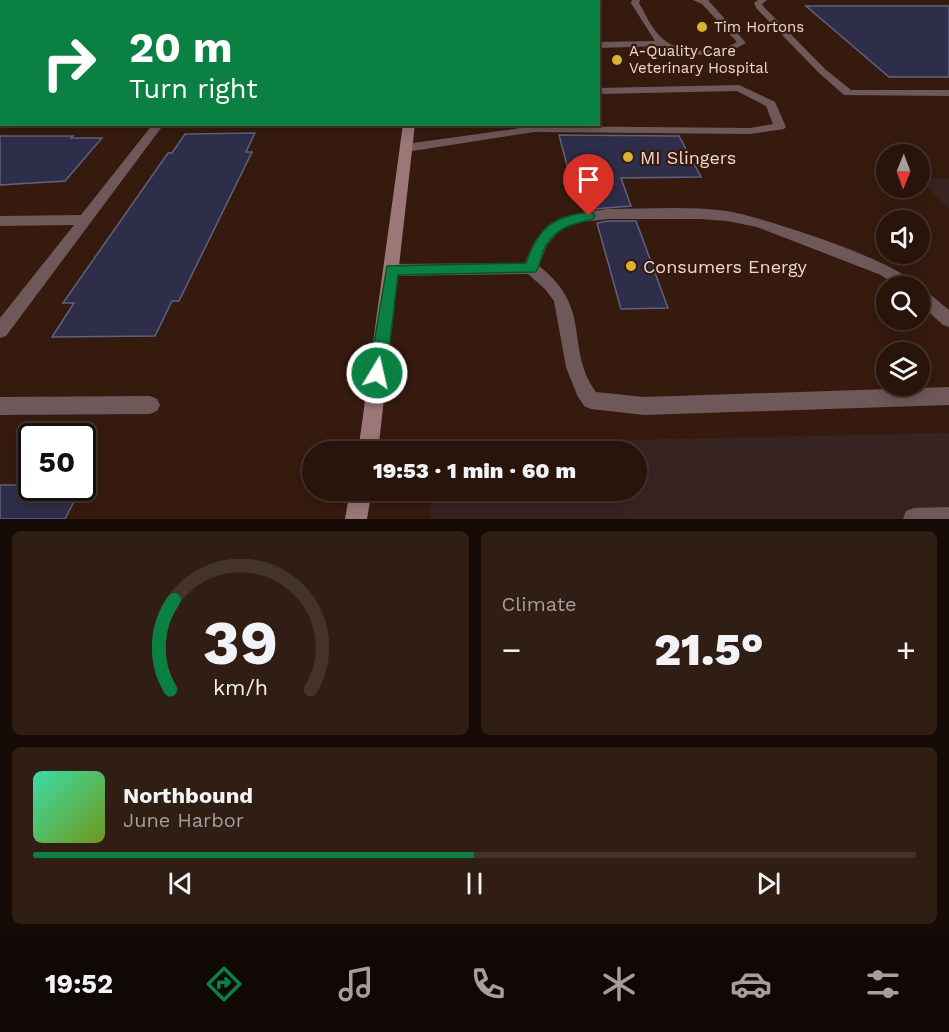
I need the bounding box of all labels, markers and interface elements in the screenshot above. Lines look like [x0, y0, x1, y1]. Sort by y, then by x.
place label: Tim Hortons [714, 18, 804, 36]
marker: Tim Hortons [695, 20, 709, 34]
text: 20 m [129, 23, 233, 72]
icon: right [30, 24, 108, 102]
place label: A-Quality Care Veterinary Hospital [629, 42, 769, 77]
marker: A-Quality Care Veterinary Hospital [610, 53, 624, 67]
text: Turn right [129, 73, 258, 105]
north arrow [876, 144, 930, 198]
map controls [876, 144, 930, 396]
place label: MI Slingers [640, 147, 736, 168]
marker: MI Slingers [621, 150, 635, 164]
pin [563, 154, 614, 216]
icon: arrive [572, 163, 605, 196]
button: sound [876, 210, 930, 264]
place label: Consumers Energy [643, 256, 807, 277]
marker: Consumers Energy [624, 259, 638, 273]
button: search [876, 276, 930, 330]
position arrow [345, 341, 409, 405]
button: layers [876, 342, 930, 396]
speed limit sign: 50 [18, 423, 96, 501]
text: 19:53 · 1 min · 60 m [373, 458, 576, 483]
text: Climate [502, 592, 577, 616]
text: 39 [203, 606, 278, 679]
text: 21.5° [654, 623, 764, 676]
text: − [502, 630, 521, 669]
text: + [896, 630, 916, 669]
text: km/h [213, 675, 268, 700]
text: Northbound [123, 783, 253, 808]
text: June Harbor [123, 808, 244, 832]
icon: previous [164, 867, 197, 900]
icon: pause [458, 867, 491, 900]
icon: next [752, 867, 785, 900]
icon: directions [203, 963, 245, 1005]
icon: music [335, 963, 377, 1005]
icon: phone [467, 963, 509, 1005]
icon: climate [598, 963, 640, 1005]
icon: car [730, 963, 772, 1005]
icon: filters [862, 963, 904, 1005]
text: 19:52 [45, 968, 113, 1000]

